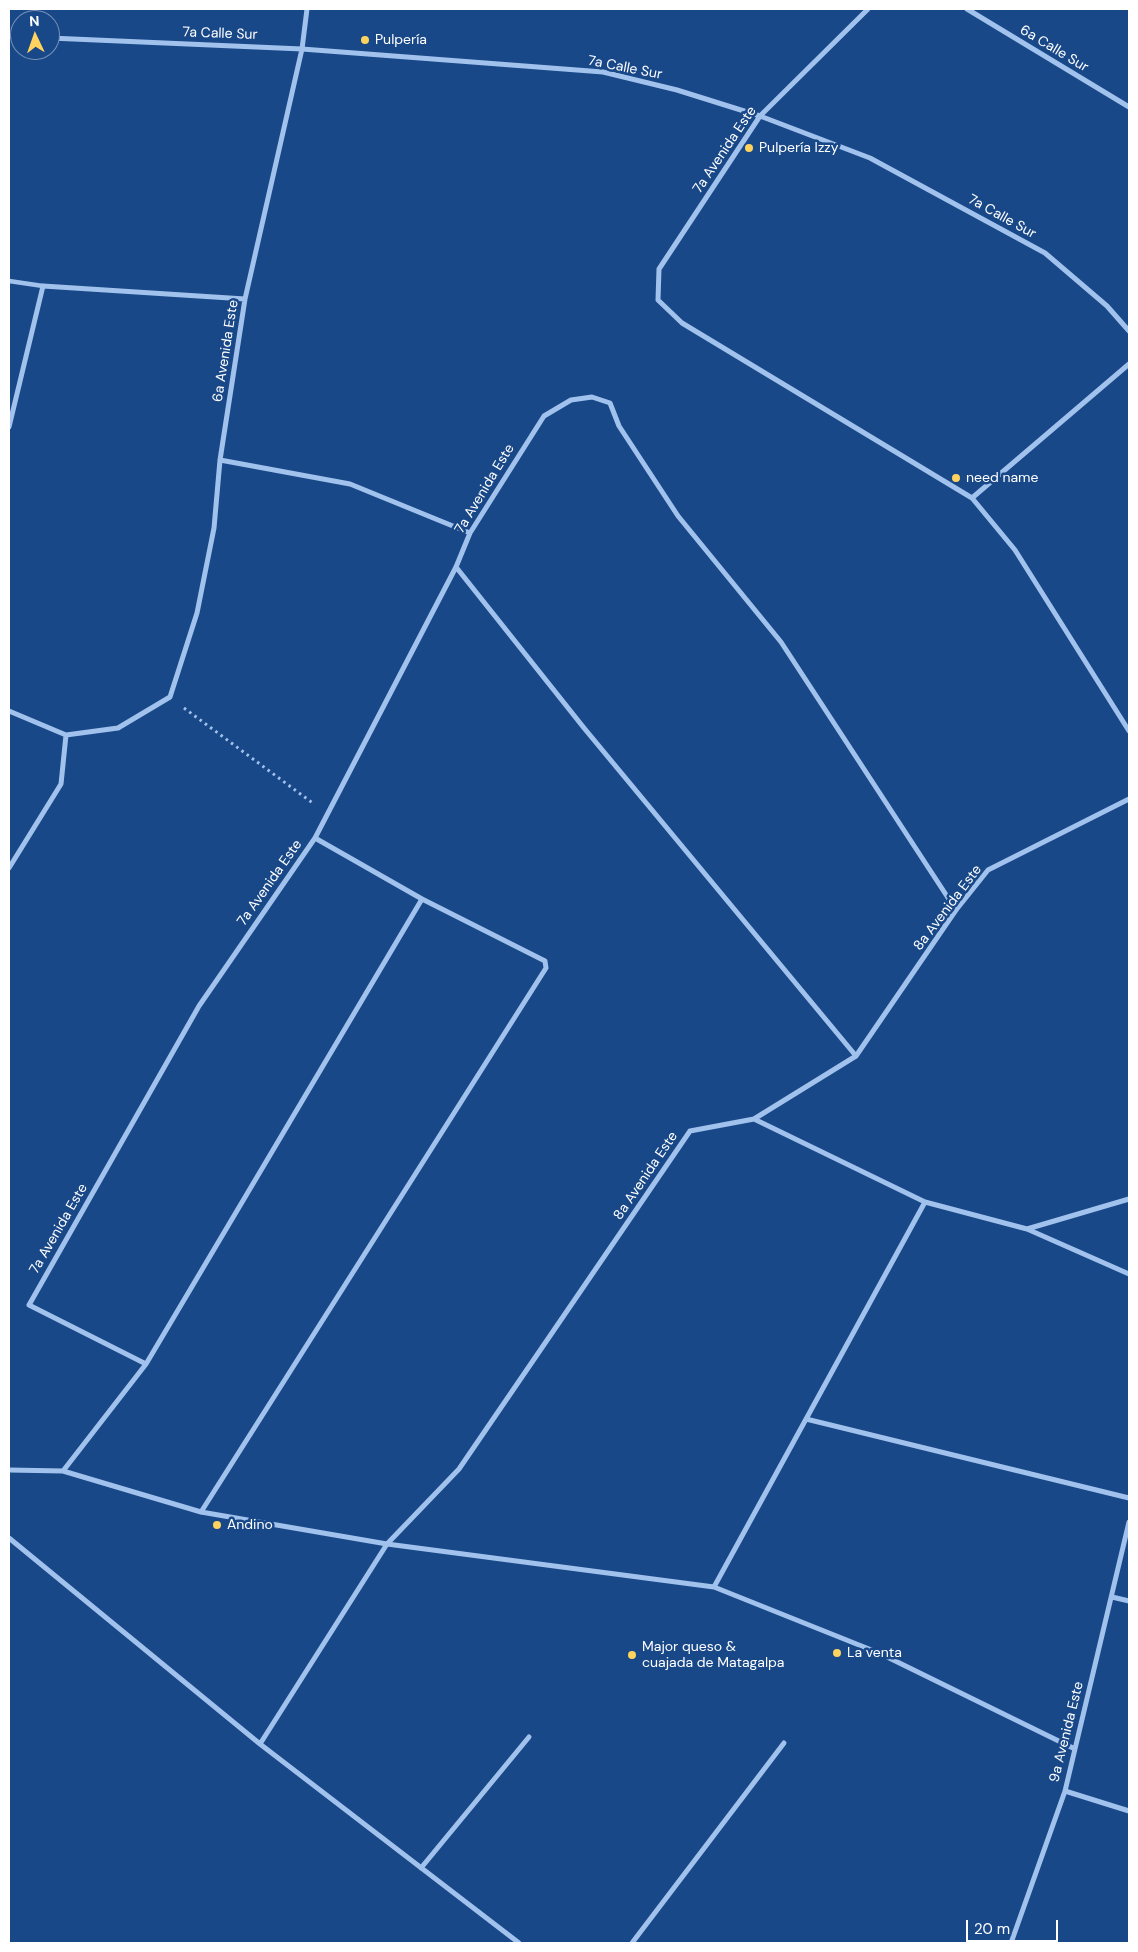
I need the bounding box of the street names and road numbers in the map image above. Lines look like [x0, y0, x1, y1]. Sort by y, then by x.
street label: 6a Calle Sur [1017, 22, 1091, 76]
street label: 7a Calle Sur [182, 24, 258, 44]
street label: 7a Calle Sur [586, 53, 664, 83]
street label: 7a Avenida Este [690, 103, 760, 197]
street label: 7a Calle Sur [965, 191, 1039, 243]
street label: 6a Avenida Este [210, 299, 242, 403]
street label: 7a Avenida Este [452, 441, 518, 537]
street label: 7a Avenida Este [234, 837, 306, 929]
street label: 8a Avenida Este [910, 862, 986, 954]
street label: 8a Avenida Este [610, 1129, 682, 1223]
street label: 7a Avenida Este [26, 1181, 92, 1277]
street label: 9a Avenida Este [1046, 1680, 1088, 1784]

